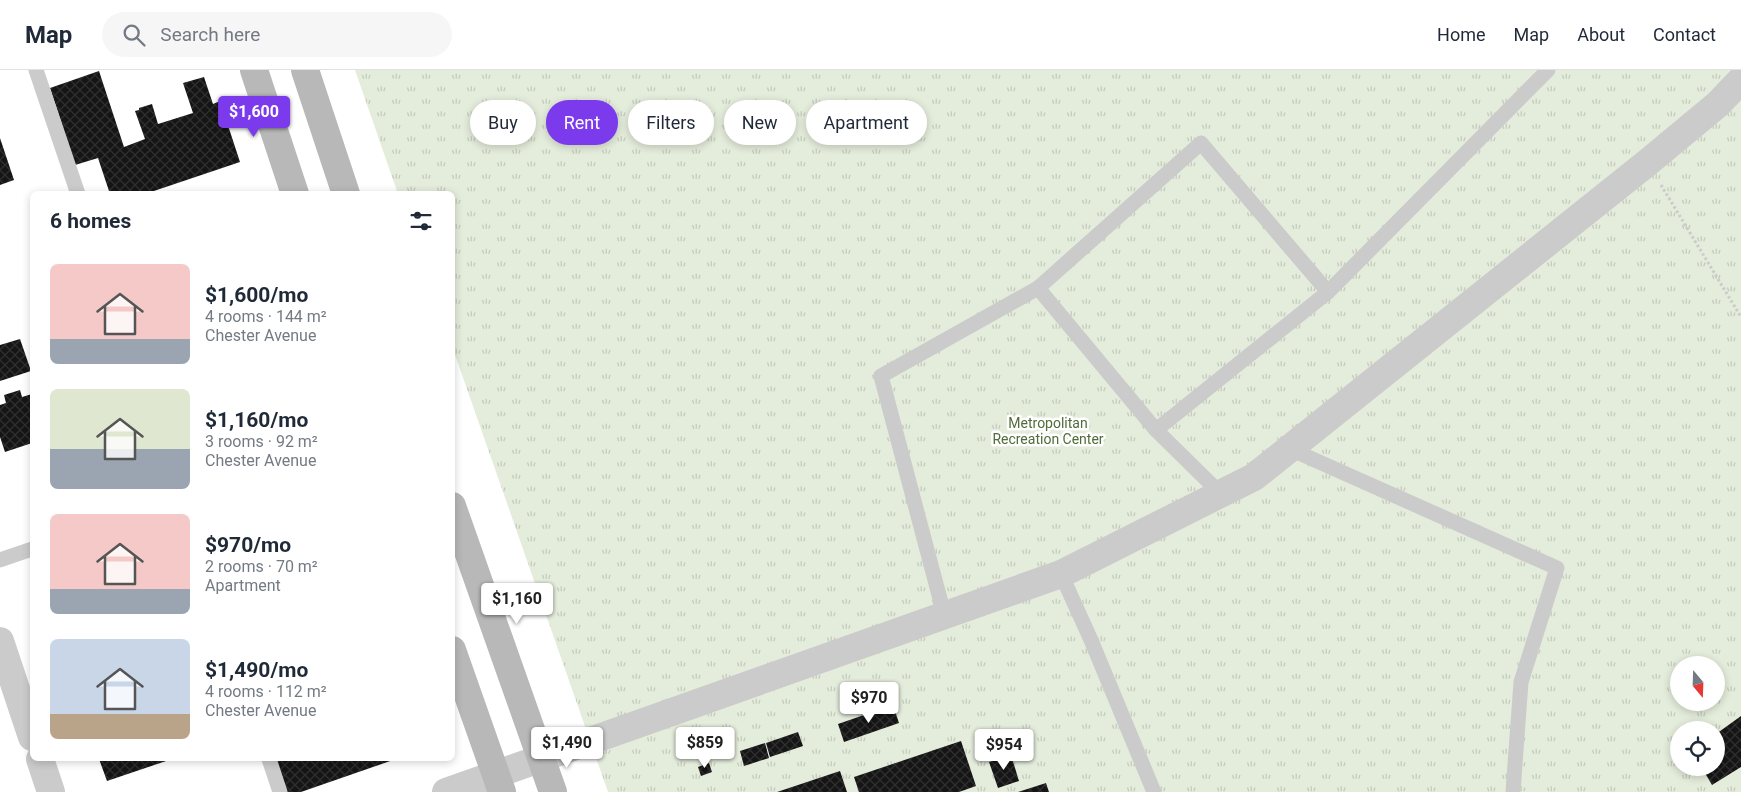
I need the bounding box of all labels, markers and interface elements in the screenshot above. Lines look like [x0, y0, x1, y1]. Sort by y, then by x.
search box [102, 12, 452, 57]
text: Map [25, 21, 72, 49]
icon: search [120, 21, 148, 49]
text: Search here [160, 23, 260, 46]
text: Home [1437, 24, 1486, 45]
text: Map [1514, 24, 1549, 45]
text: About [1577, 24, 1625, 45]
text: Contact [1653, 24, 1716, 45]
pin: $1,600 [213, 96, 295, 138]
chip: Buy [470, 100, 536, 145]
chip: Rent [546, 100, 618, 145]
chip: Filters [628, 100, 714, 145]
chip: New [724, 100, 796, 145]
chip: Apartment [806, 100, 927, 145]
text: $1,600 [229, 102, 279, 121]
icon: filters [407, 207, 435, 235]
text: 6 homes [50, 209, 131, 233]
text: $1,600/mo [205, 283, 308, 307]
icon: home [90, 284, 150, 344]
text: 4 rooms · 144 m² [205, 307, 327, 326]
text: Chester Avenue [205, 326, 316, 345]
text: $1,160/mo [205, 408, 308, 432]
icon: home [90, 409, 150, 469]
park label: Metropolitan Recreation Center [992, 415, 1104, 447]
text: 3 rooms · 92 m² [205, 432, 318, 451]
text: Chester Avenue [205, 451, 316, 470]
text: $970/mo [205, 533, 291, 557]
icon: home [90, 534, 150, 594]
text: 2 rooms · 70 m² [205, 557, 318, 576]
text: Apartment [205, 576, 281, 595]
pin: $1,160 [476, 582, 558, 625]
text: $1,160 [492, 589, 542, 608]
north arrow [1670, 656, 1725, 711]
map controls [1670, 656, 1725, 776]
text: $1,490/mo [205, 658, 308, 682]
icon: home [90, 659, 150, 719]
text: 4 rooms · 112 m² [205, 682, 327, 701]
pin: $970 [839, 682, 899, 724]
text: $970 [851, 688, 887, 707]
text: Chester Avenue [205, 701, 316, 720]
button: locate [1670, 721, 1725, 776]
pin: $1,490 [526, 726, 608, 769]
pin: $859 [675, 726, 735, 769]
pin: $954 [974, 728, 1034, 771]
text: $1,490 [542, 733, 592, 752]
text: $859 [687, 733, 723, 752]
text: $954 [986, 735, 1022, 754]

